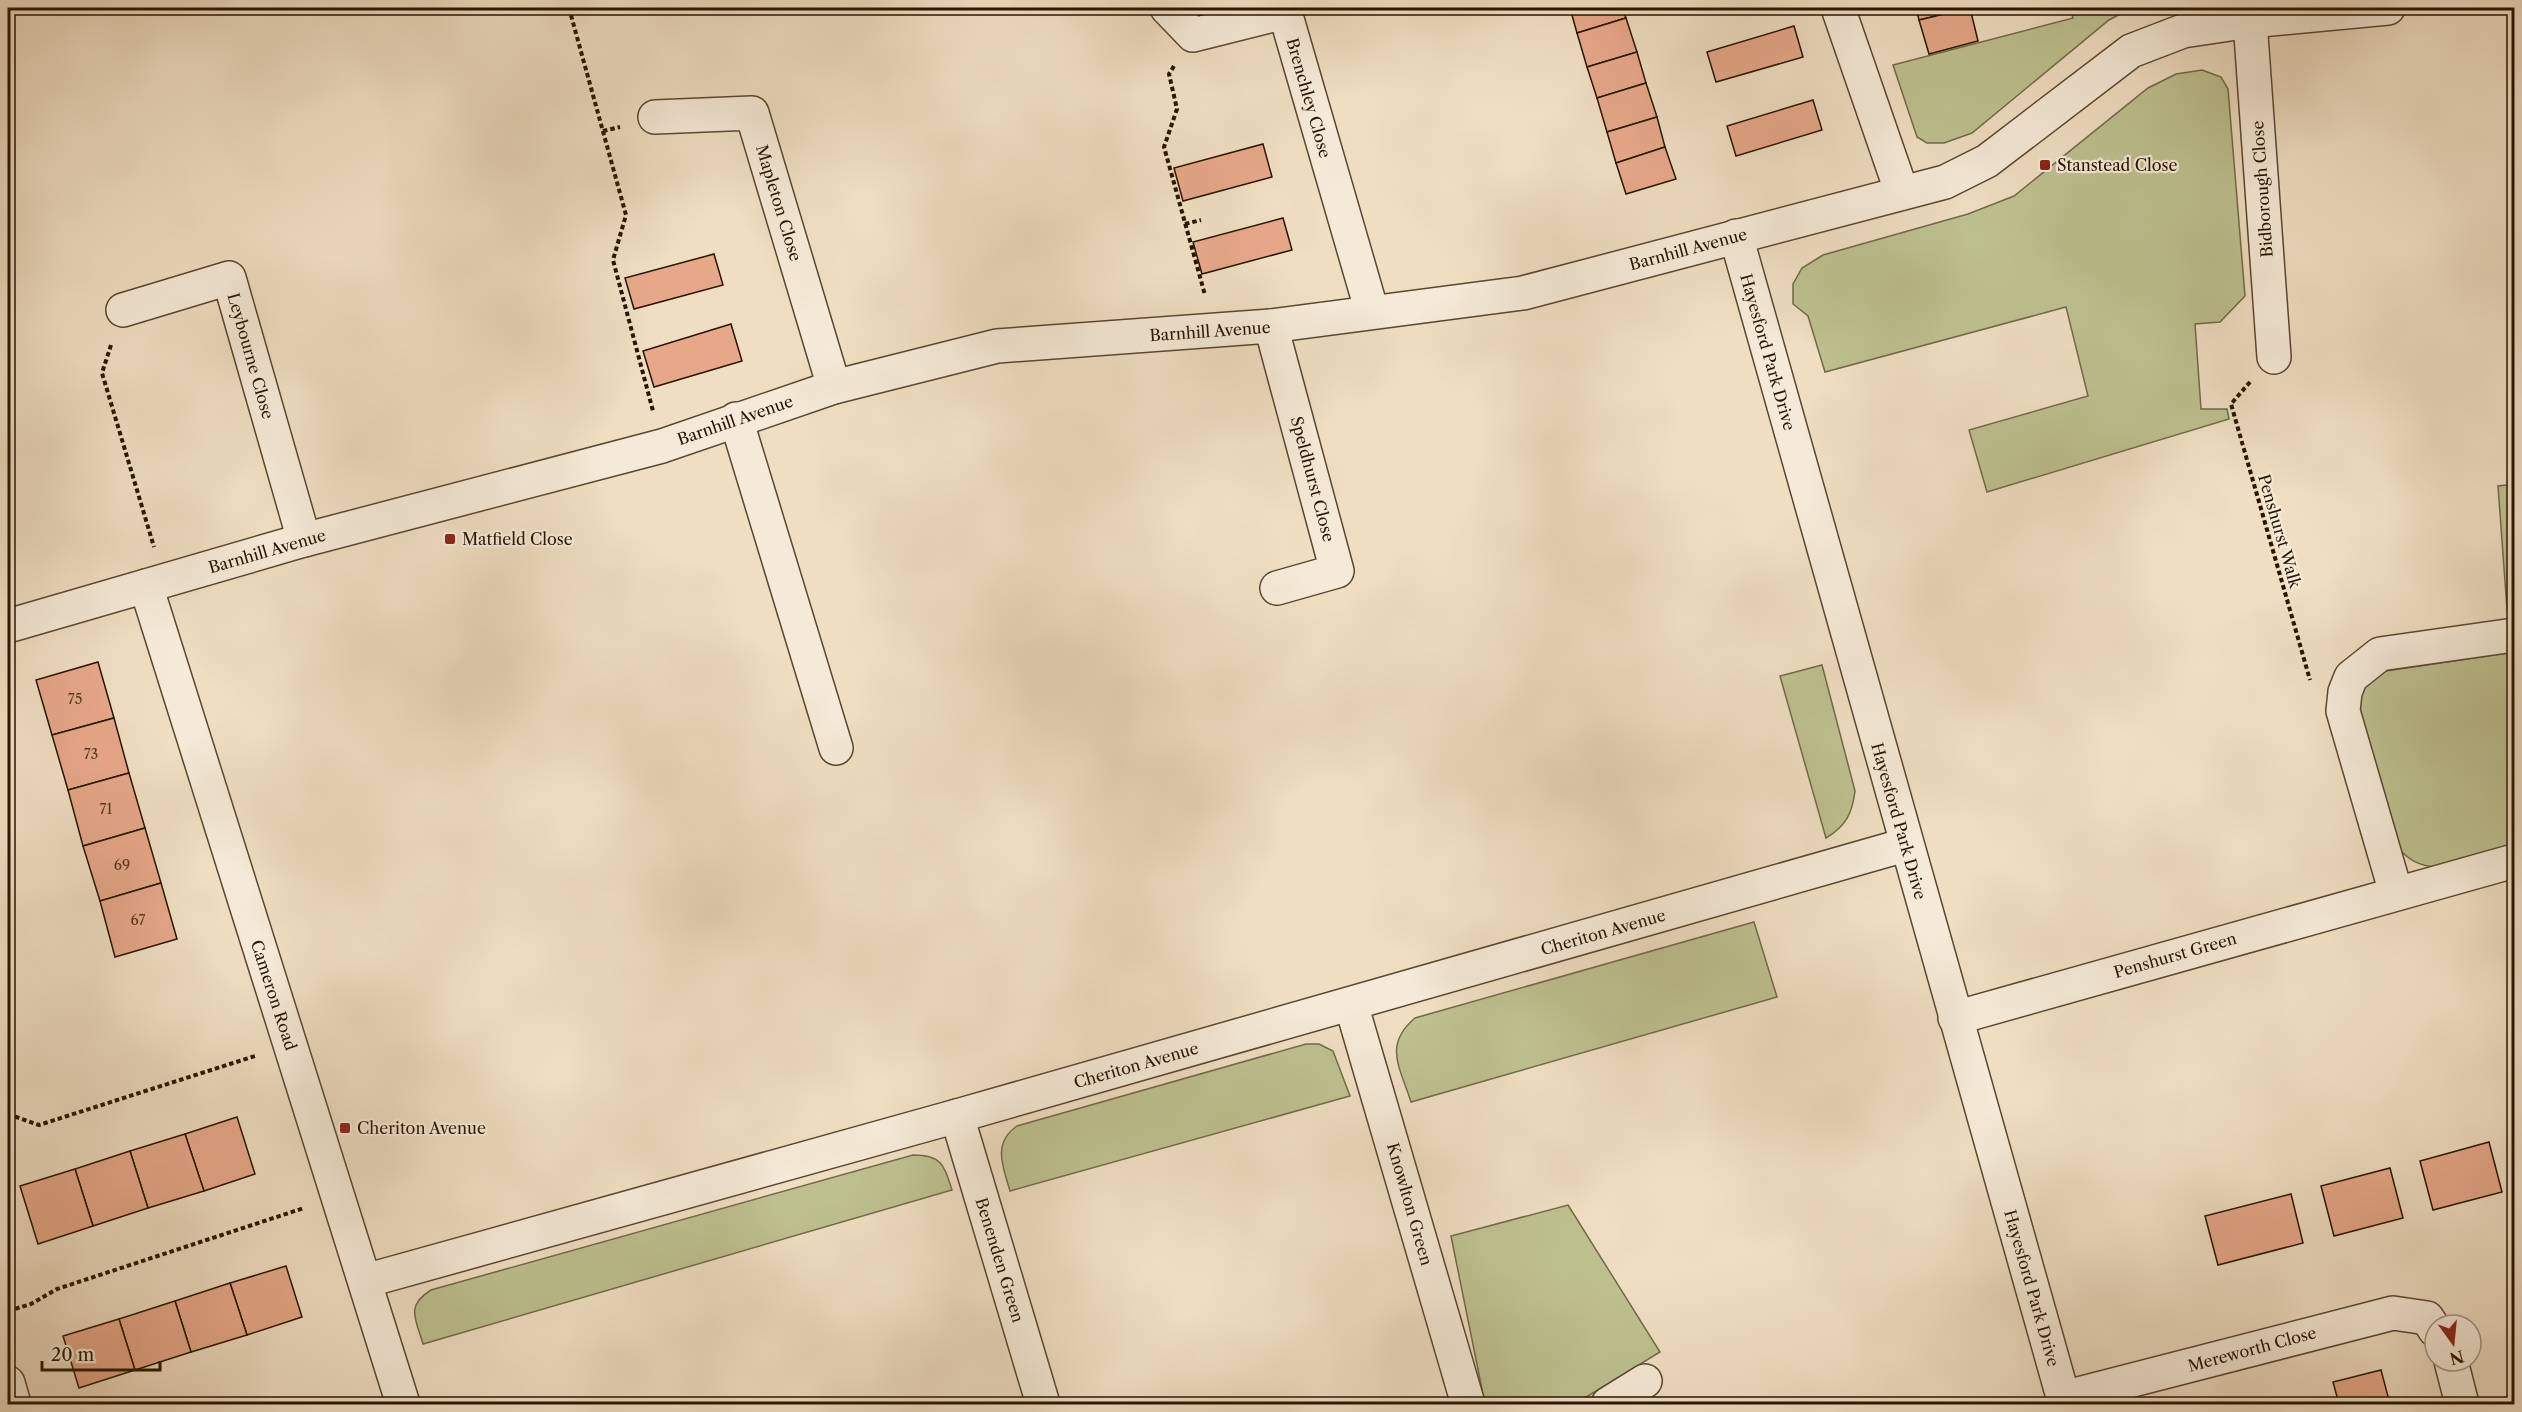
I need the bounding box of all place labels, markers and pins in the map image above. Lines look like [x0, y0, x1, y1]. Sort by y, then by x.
place label: Stanstead Close [2057, 155, 2177, 175]
marker: Stanstead Close [2038, 158, 2052, 172]
place label: Matfield Close [462, 529, 573, 549]
marker: Matfield Close [443, 532, 457, 546]
place label: Cheriton Avenue [357, 1118, 486, 1138]
marker: Cheriton Avenue [338, 1121, 352, 1135]

